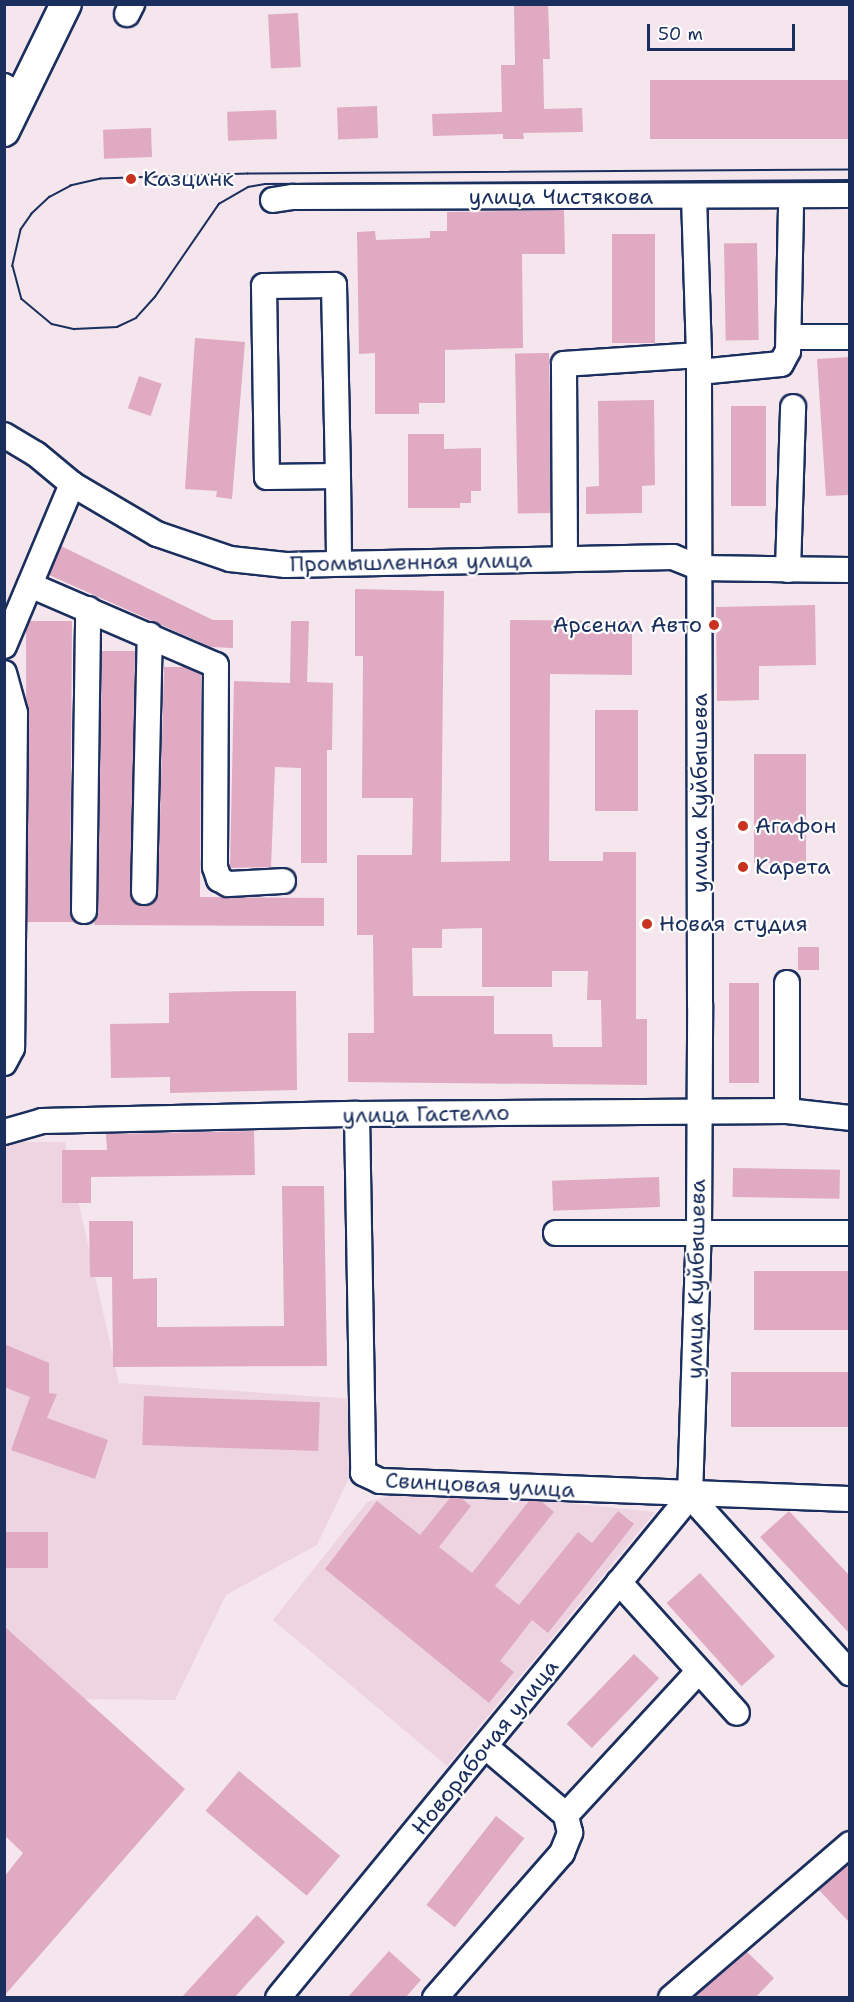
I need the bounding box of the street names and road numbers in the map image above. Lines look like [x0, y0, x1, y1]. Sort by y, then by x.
street label: улица Чистякова [469, 184, 653, 210]
street label: Промышленная улица [289, 547, 533, 577]
street label: улица Куйбышева [687, 693, 713, 893]
street label: улица Гастелло [342, 1099, 510, 1129]
street label: улица Куйбышева [681, 1179, 711, 1379]
street label: Свинцовая улица [384, 1467, 576, 1503]
street label: Новорабочая улица [406, 1654, 564, 1840]

